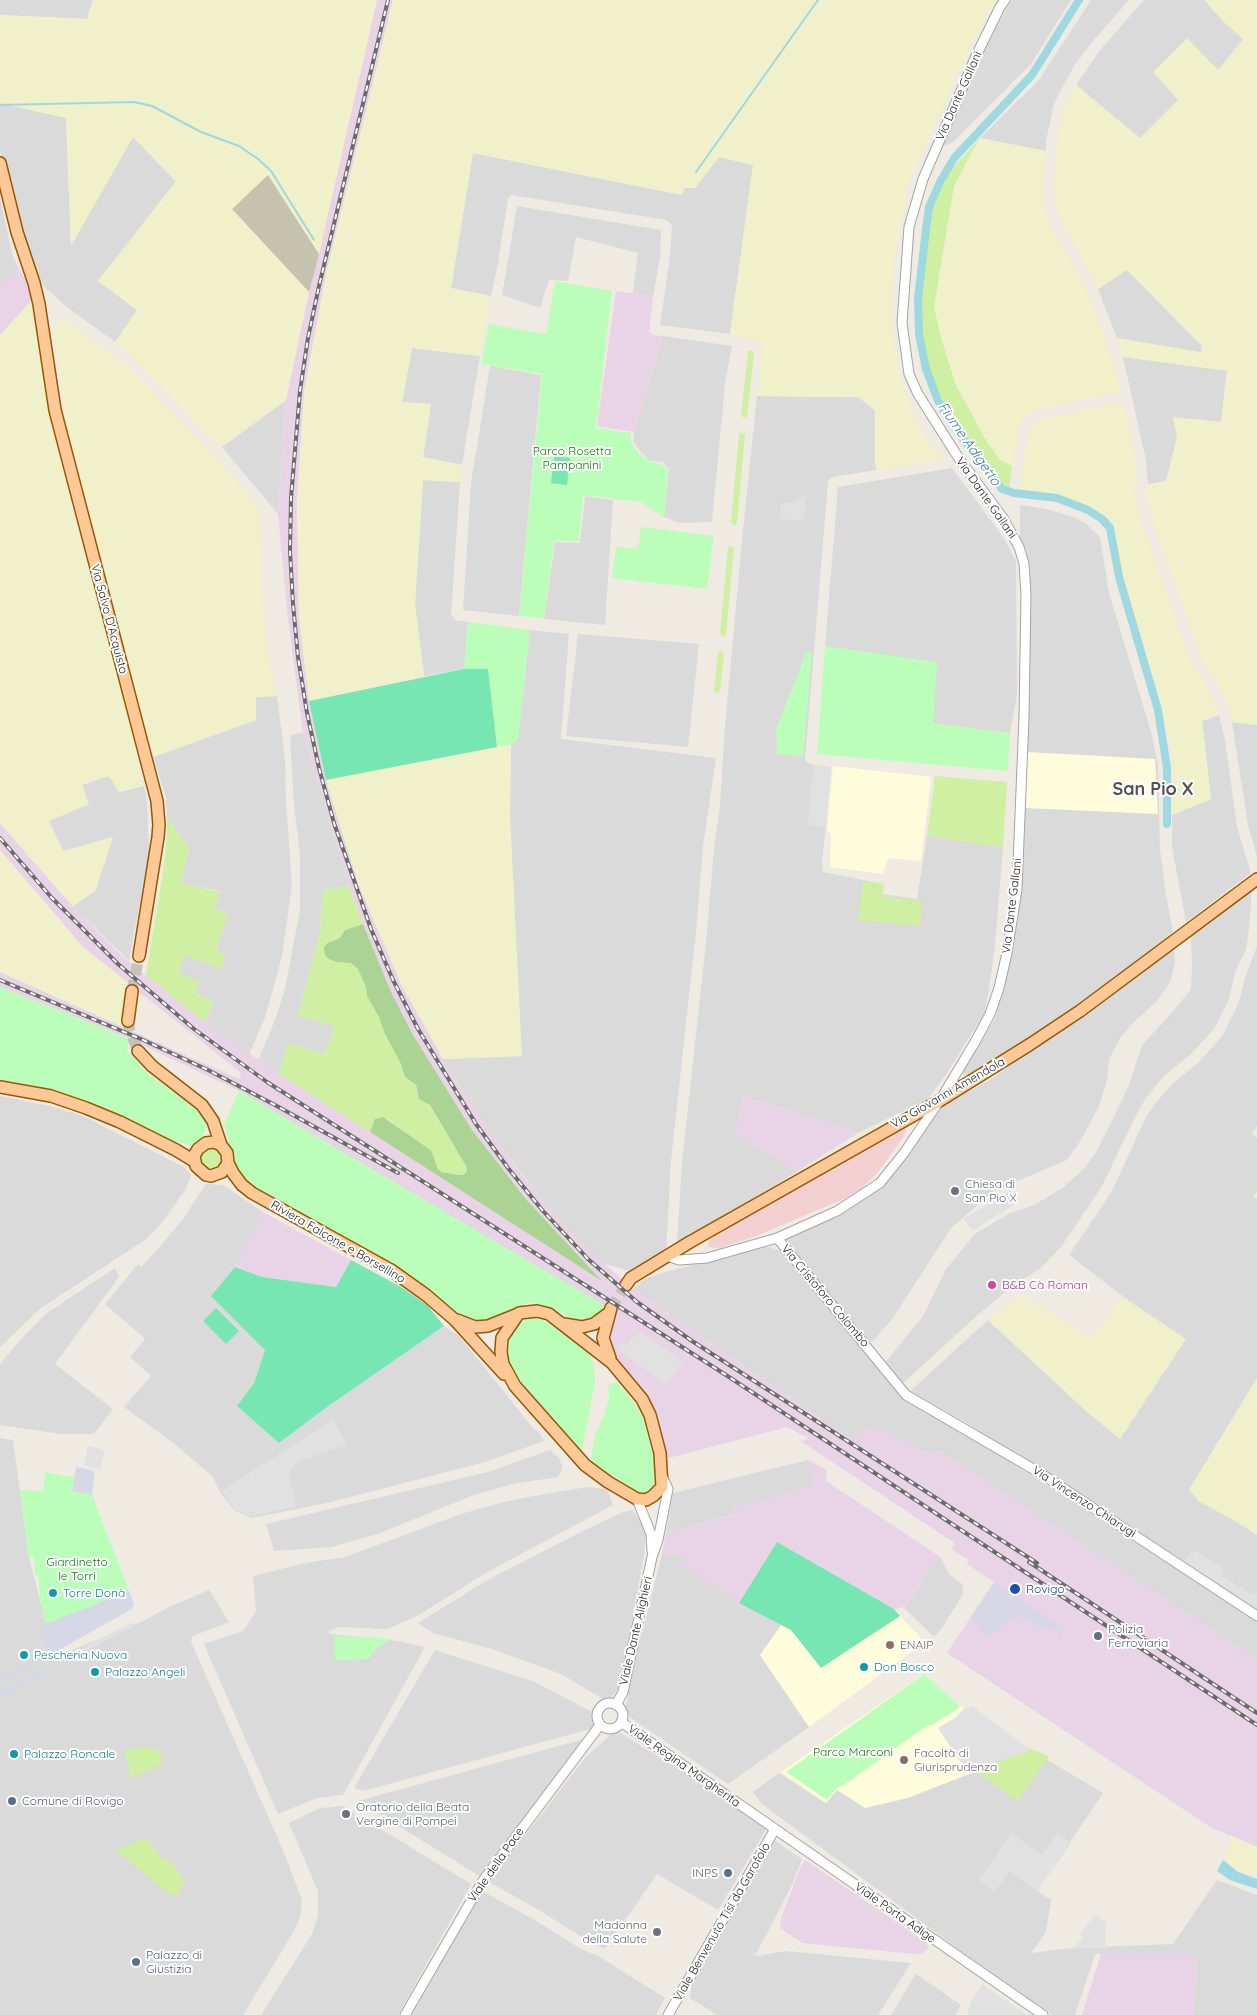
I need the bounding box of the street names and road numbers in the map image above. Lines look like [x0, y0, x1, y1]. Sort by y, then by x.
street label: Via Dante Gallani [933, 49, 985, 143]
street label: Via Dante Gallani [953, 455, 1019, 541]
street label: Via Salvo D'Acquisto [87, 563, 131, 675]
street label: Via Dante Gallani [999, 857, 1025, 955]
street label: Via Giovanni Amendola [888, 1054, 1008, 1132]
street label: Riviera Falcone e Borsellino [268, 1198, 408, 1286]
street label: Via Cristoforo Colombo [778, 1242, 872, 1350]
street label: Via Vincenzo Chiarugi [1030, 1463, 1138, 1541]
street label: Viale Dante Alighieri [616, 1575, 656, 1687]
street label: Viale Regina Margherita [625, 1722, 743, 1810]
street label: Viale della Pace [465, 1825, 527, 1905]
street label: Viale Benvenuto Tisi da Garofolo [671, 1840, 773, 2004]
street label: Viale Porta Adige [852, 1880, 938, 1946]

